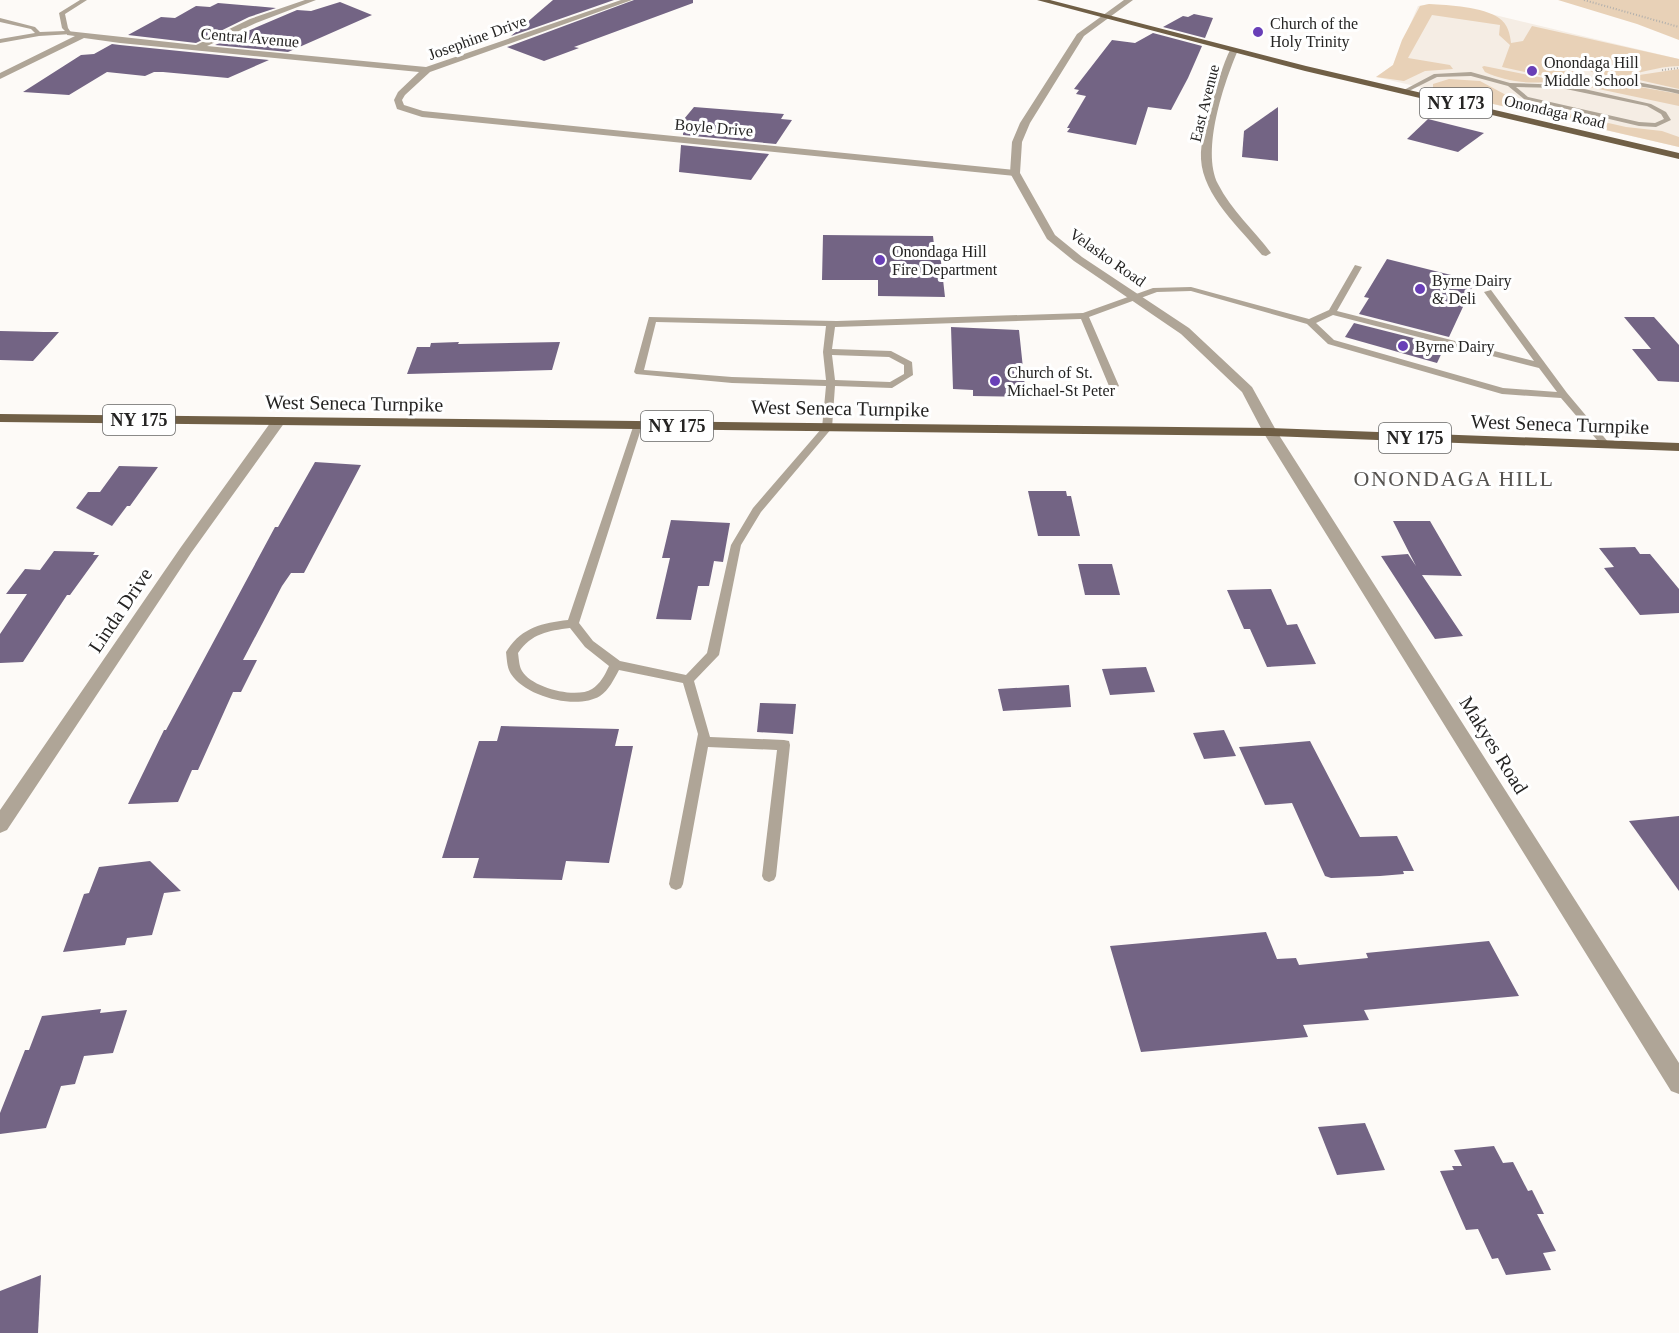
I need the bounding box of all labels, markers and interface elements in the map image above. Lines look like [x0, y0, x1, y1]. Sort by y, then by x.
street label: Josephine Drive [426, 12, 529, 64]
place label: Church of the Holy Trinity [1270, 15, 1358, 51]
street label: Central Avenue [200, 25, 300, 50]
marker: Church of the Holy Trinity [1251, 25, 1265, 39]
place label: Onondaga Hill Middle School [1544, 54, 1639, 89]
street label: East Avenue [1187, 63, 1222, 144]
marker: Onondaga Hill Middle School [1525, 64, 1539, 78]
road number: NY 173 [1420, 88, 1492, 118]
street label: Onondaga Road [1502, 92, 1607, 132]
street label: Boyle Drive [674, 116, 754, 140]
street label: Velasko Road [1067, 225, 1149, 290]
place label: Onondaga Hill Fire Department [892, 243, 998, 279]
marker: Onondaga Hill Fire Department [873, 253, 887, 267]
place label: Byrne Dairy & Deli [1432, 272, 1512, 307]
marker: Byrne Dairy & Deli [1413, 282, 1427, 296]
place label: Byrne Dairy [1415, 338, 1495, 356]
marker: Byrne Dairy [1396, 339, 1410, 353]
place label: Church of St. Michael-St Peter [1007, 364, 1116, 399]
marker: Church of St. Michael-St Peter [988, 374, 1002, 388]
street label: West Seneca Turnpike [265, 390, 443, 417]
street label: West Seneca Turnpike [751, 395, 929, 422]
road number: NY 175 [103, 405, 175, 435]
street label: West Seneca Turnpike [1470, 410, 1650, 439]
road number: NY 175 [641, 411, 713, 441]
road number: NY 175 [1379, 423, 1451, 453]
district label: ONONDAGA HILL [1354, 466, 1554, 491]
street label: Linda Drive [84, 563, 156, 656]
street label: Makyes Road [1455, 692, 1533, 798]

